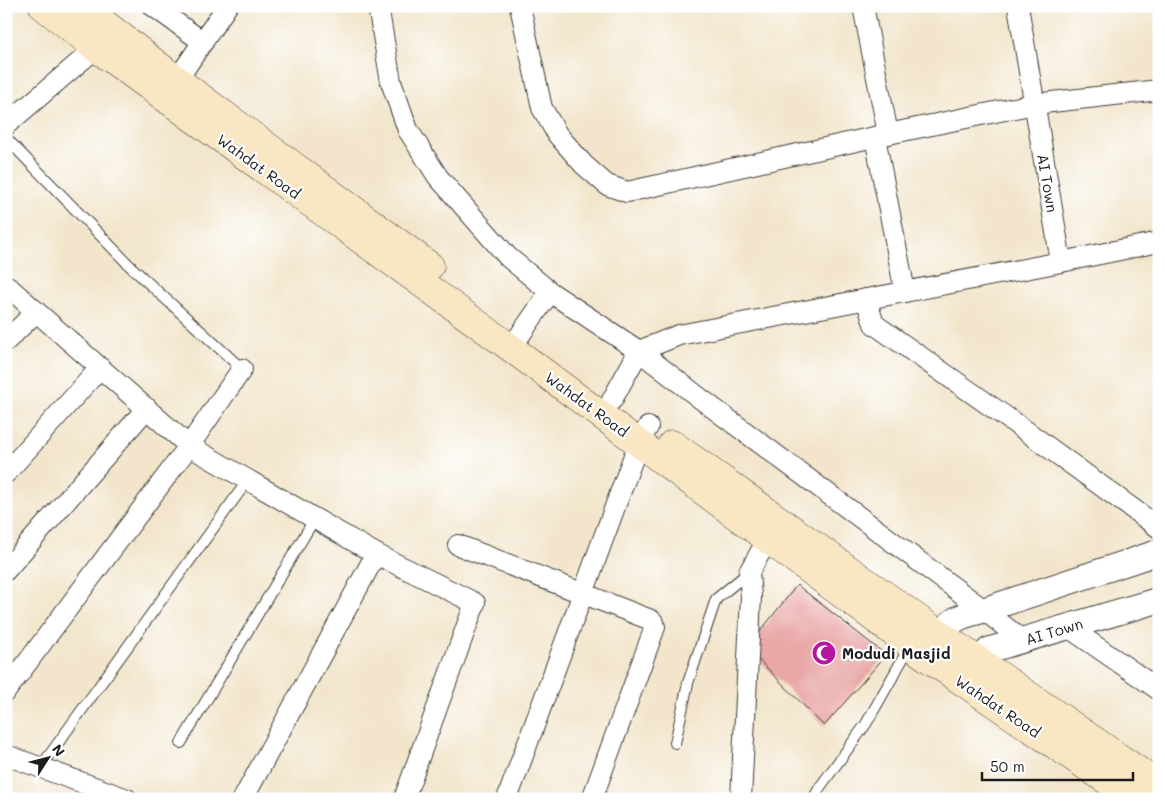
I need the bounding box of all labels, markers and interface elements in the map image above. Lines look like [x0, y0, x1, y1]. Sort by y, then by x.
street label: Wahdat Road [213, 129, 305, 203]
street label: AI Town [1033, 152, 1063, 214]
street label: Wahdat Road [541, 367, 633, 441]
street label: AI Town [1023, 613, 1085, 649]
mosque icon: Modudi Masjid [811, 640, 837, 666]
place label: Modudi Masjid [842, 643, 951, 663]
street label: Wahdat Road [952, 670, 1044, 742]
north arrow [22, 732, 72, 782]
text: N [48, 740, 70, 760]
scale bar [982, 750, 1134, 782]
text: 50 m [990, 756, 1025, 776]

